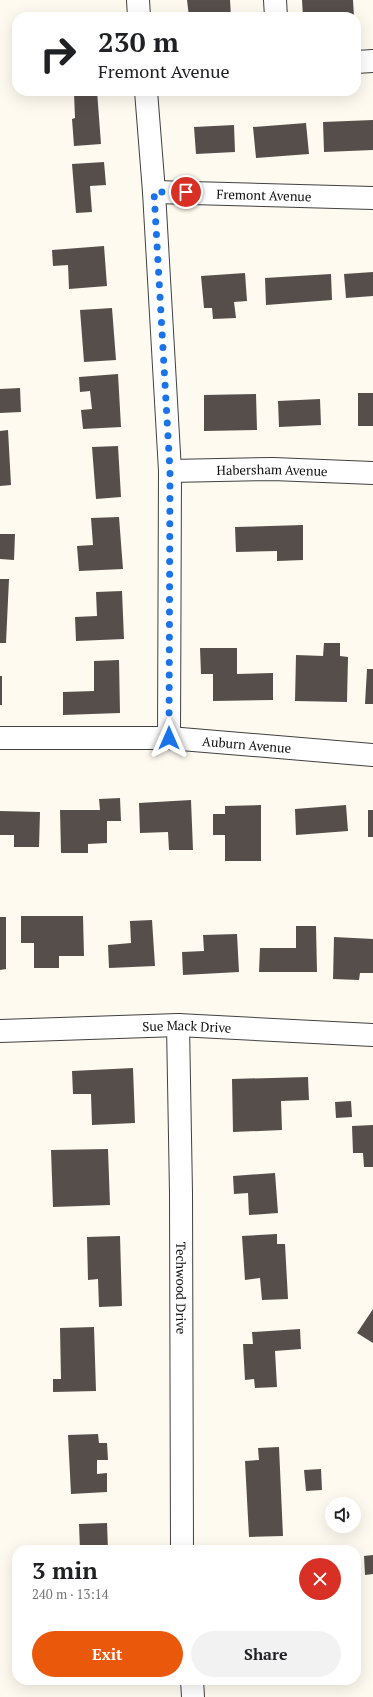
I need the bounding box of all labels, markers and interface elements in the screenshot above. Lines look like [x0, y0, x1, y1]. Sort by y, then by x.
text: 230 m [98, 23, 179, 60]
icon: right [32, 28, 84, 80]
text: Fremont Avenue [98, 59, 230, 83]
pin [169, 175, 203, 209]
icon: arrive [175, 181, 197, 203]
street label: Fremont Avenue [216, 185, 312, 205]
street label: Habersham Avenue [216, 460, 328, 480]
position arrow [148, 717, 190, 759]
street label: Auburn Avenue [202, 732, 292, 757]
street label: Sue Mack Drive [142, 1016, 232, 1037]
street label: Techwood Drive [172, 1242, 190, 1334]
map controls [325, 1497, 361, 1533]
button: sound [325, 1497, 361, 1533]
text: 3 min [32, 1554, 98, 1586]
button: close [299, 1558, 341, 1600]
text: 240 m · 13:14 [32, 1585, 109, 1603]
button: Exit [32, 1631, 183, 1677]
button: Share [191, 1631, 341, 1677]

